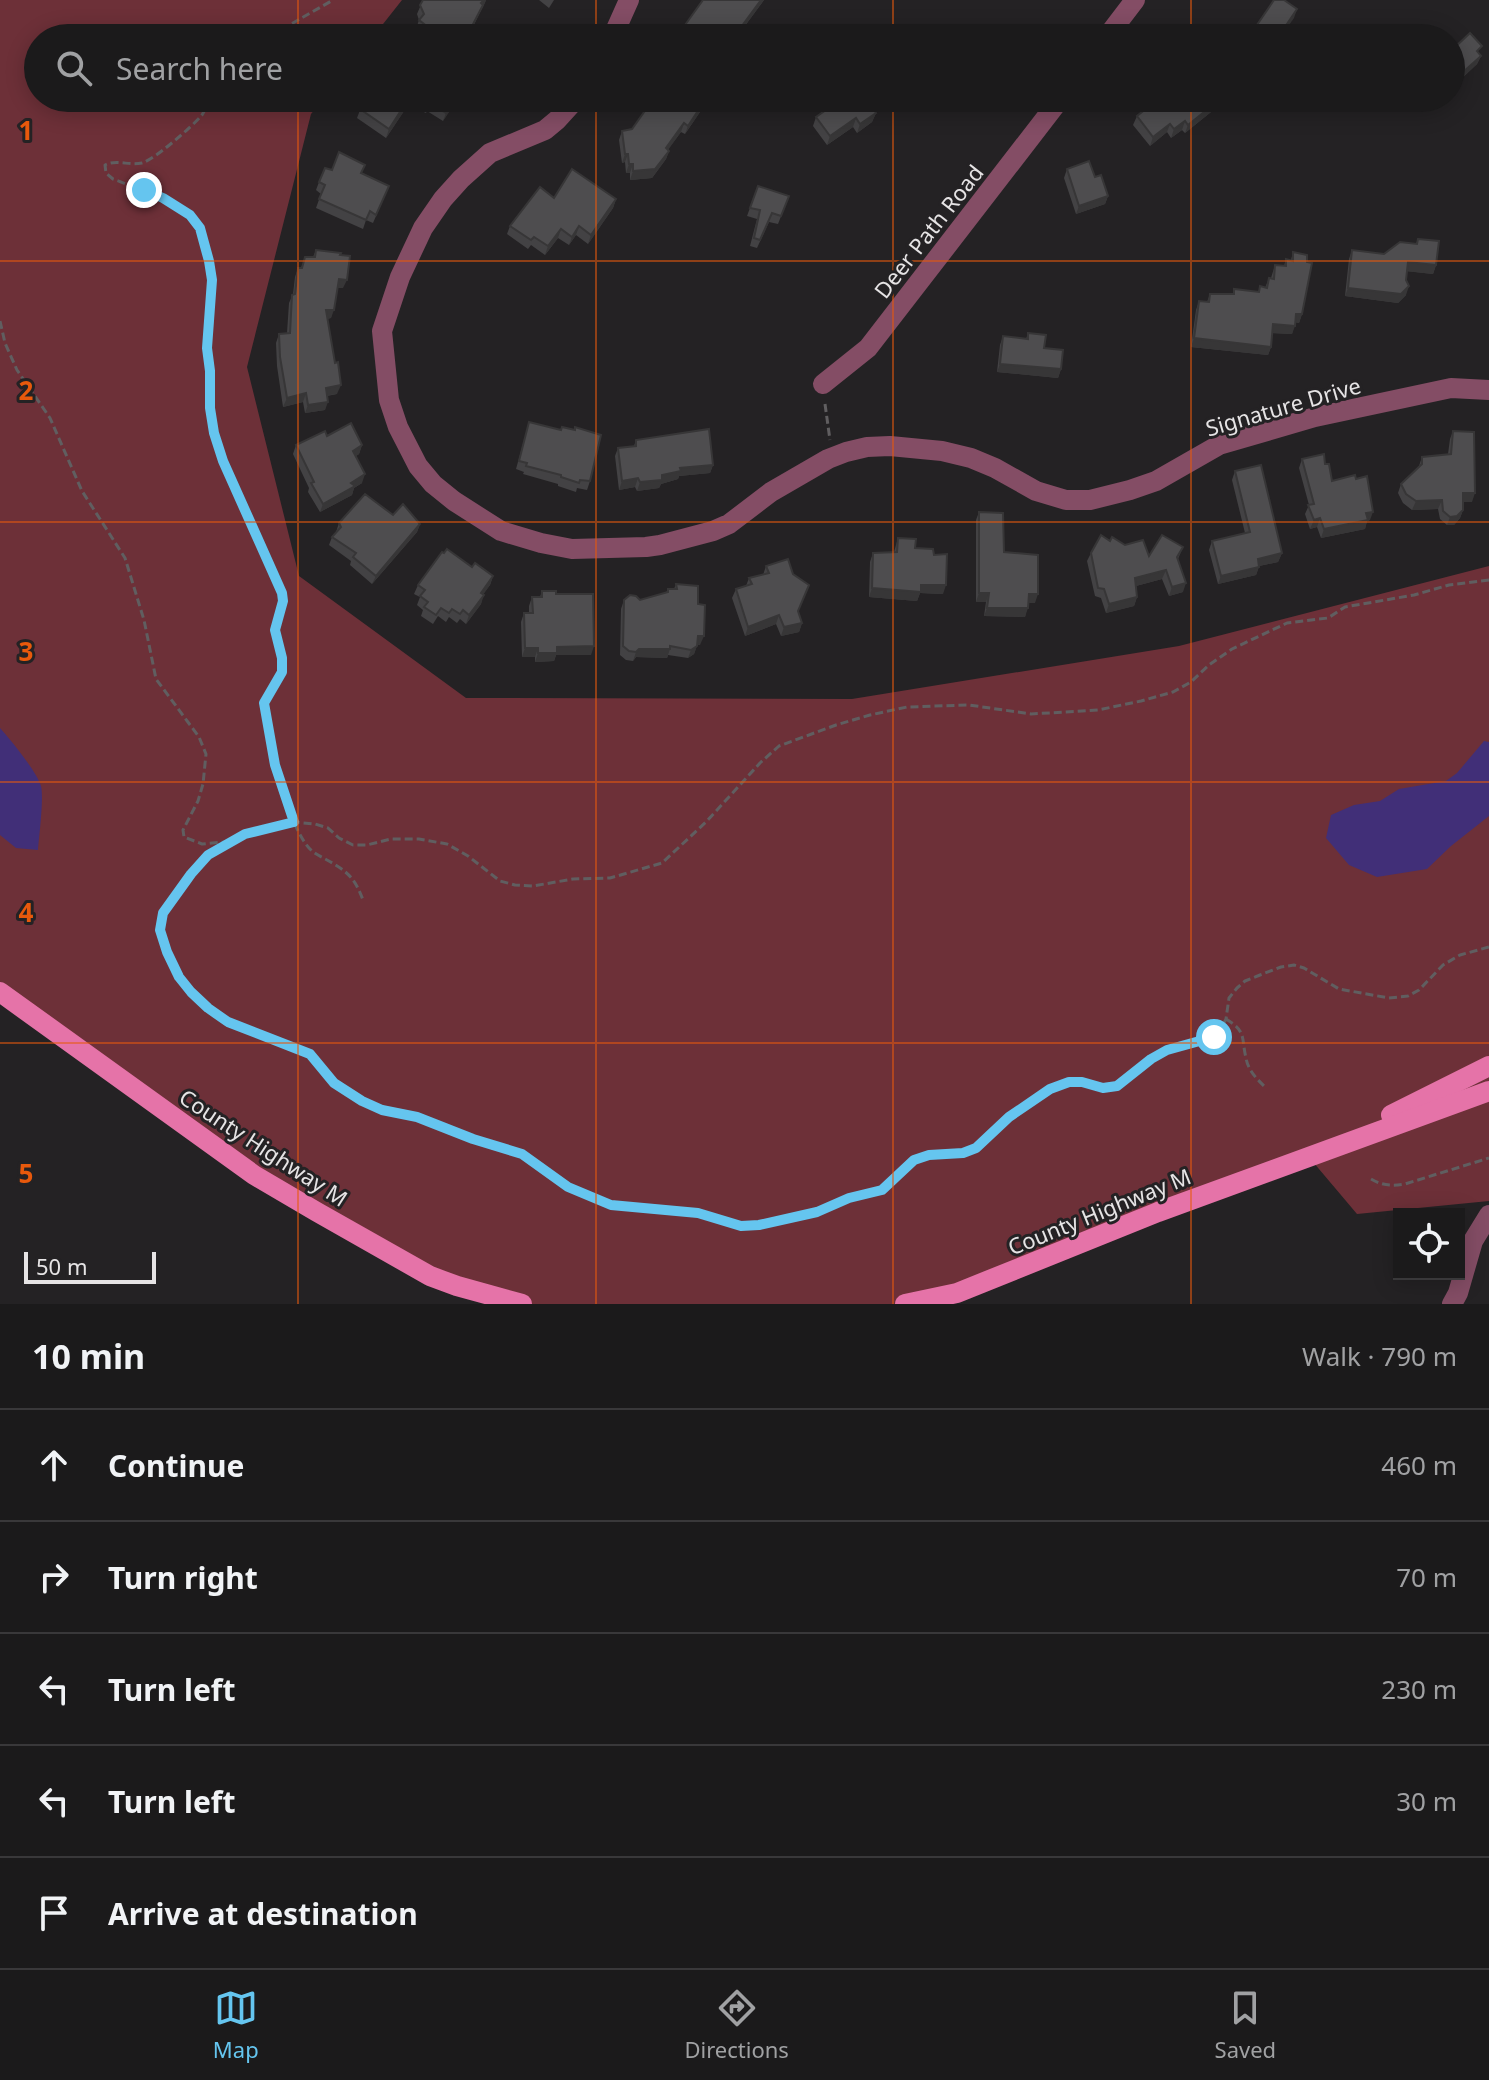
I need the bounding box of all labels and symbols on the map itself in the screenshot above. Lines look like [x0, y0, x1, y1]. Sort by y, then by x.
text: 1 [19, 112, 33, 148]
street label: Deer Path Road [866, 158, 990, 304]
route end [126, 172, 162, 208]
street label: Signature Drive [1202, 370, 1364, 442]
text: 2 [19, 372, 34, 408]
text: 3 [19, 633, 33, 669]
text: 4 [19, 894, 34, 930]
route start [1196, 1019, 1232, 1055]
street label: County Highway M [174, 1081, 354, 1213]
text: 5 [19, 1155, 33, 1191]
street label: County Highway M [1003, 1161, 1195, 1261]
scale bar [24, 1248, 156, 1284]

